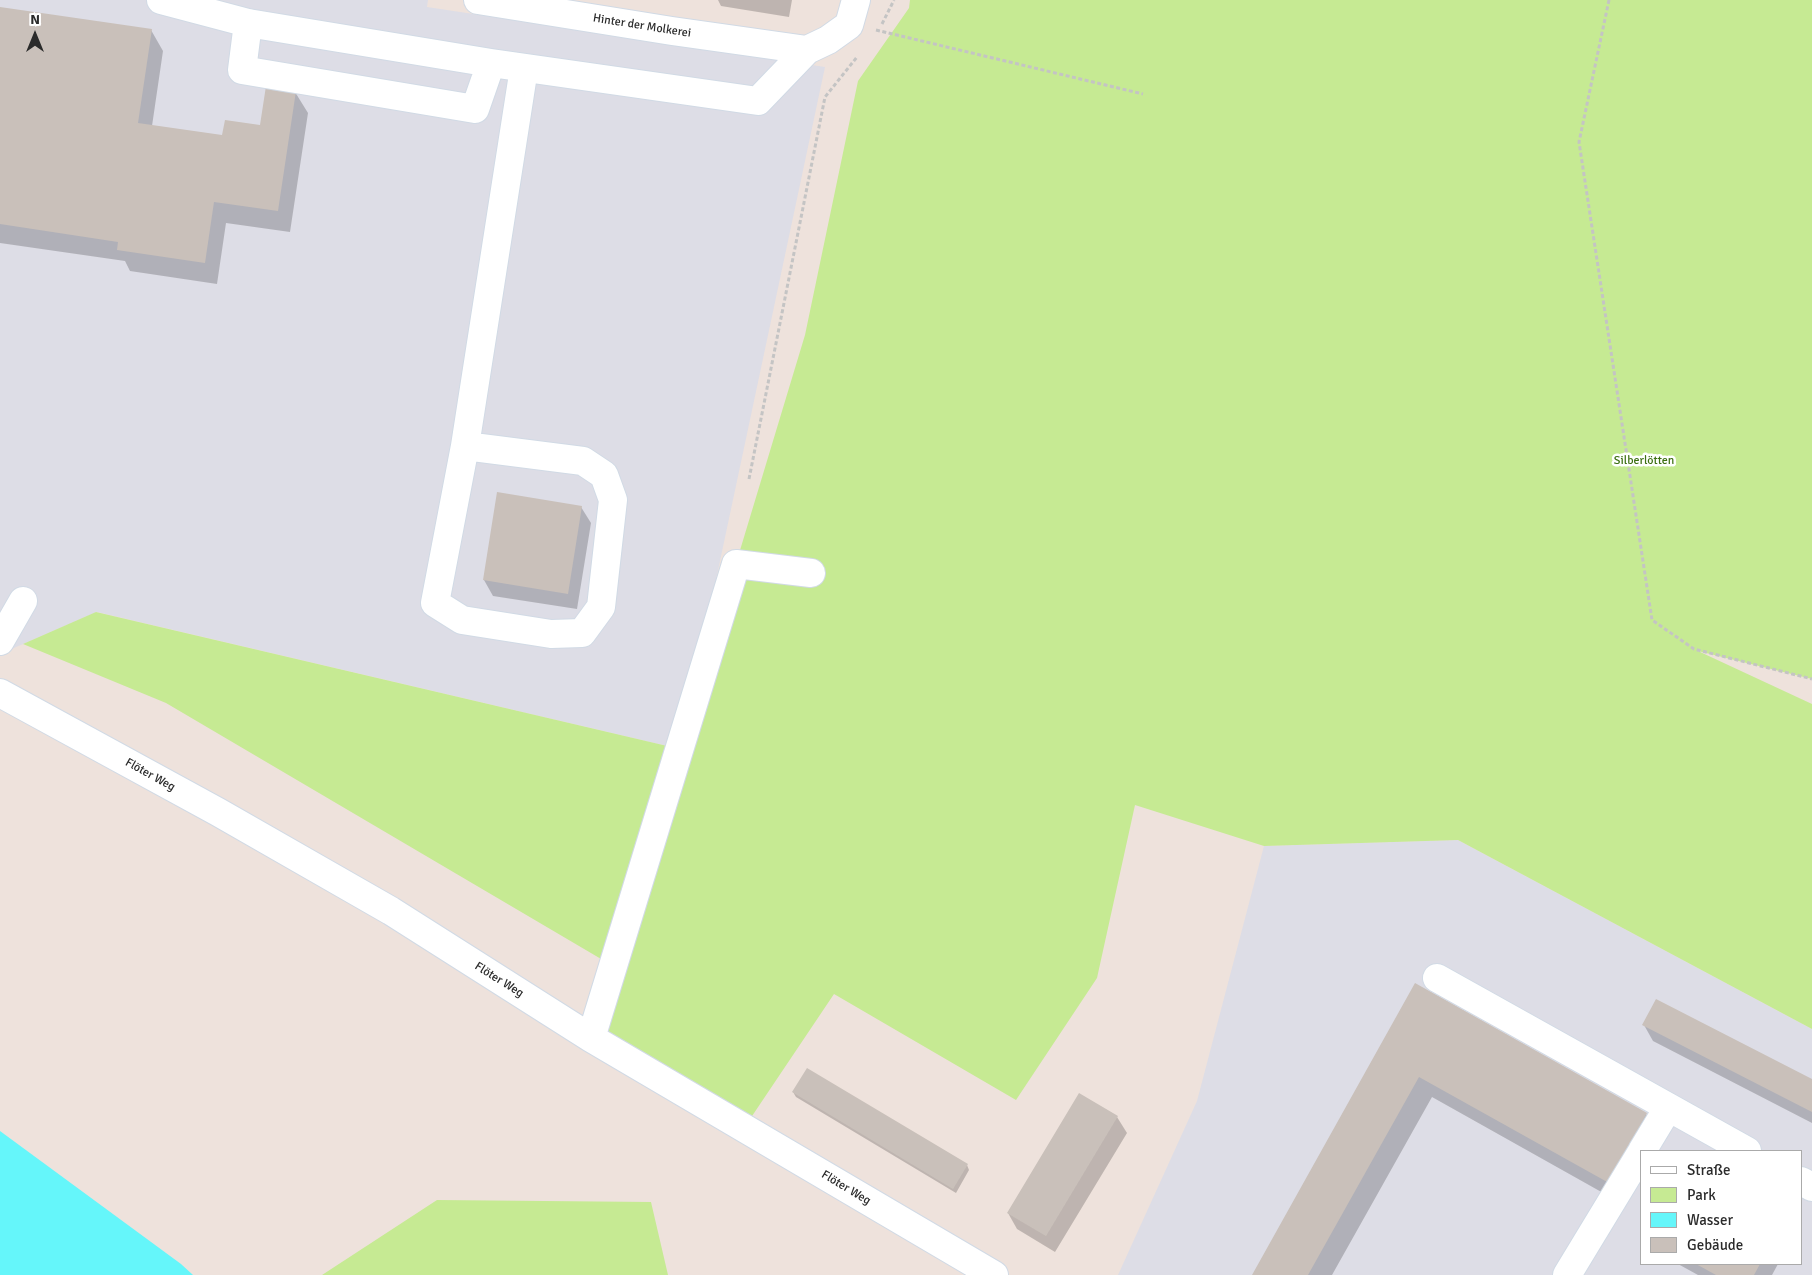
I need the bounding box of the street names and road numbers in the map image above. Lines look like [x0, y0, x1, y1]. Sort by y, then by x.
street label: Hinter der Molkerei [592, 11, 692, 41]
street label: Flöter Weg [122, 755, 178, 795]
street label: Flöter Weg [472, 959, 526, 1001]
street label: Flöter Weg [819, 1168, 873, 1208]

